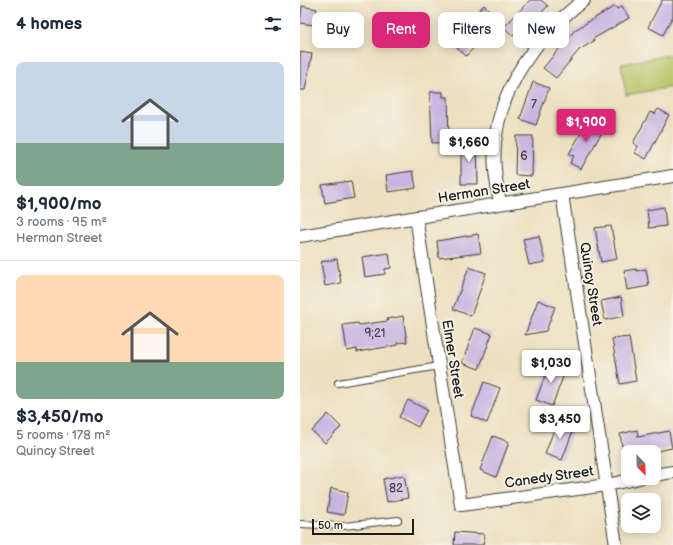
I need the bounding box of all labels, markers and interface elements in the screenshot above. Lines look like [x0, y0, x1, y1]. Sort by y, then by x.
chip: Buy [312, 12, 364, 48]
chip: Rent [372, 12, 430, 48]
chip: Filters [438, 12, 505, 48]
chip: New [513, 12, 569, 48]
icon: filters [262, 13, 284, 35]
text: 4 homes [16, 14, 82, 34]
icon: home [114, 88, 186, 160]
house number: 7 [531, 97, 537, 112]
pin: $1,900 [553, 109, 619, 143]
text: $1,900 [566, 114, 606, 130]
pin: $1,660 [436, 129, 502, 163]
text: $1,660 [449, 134, 489, 150]
house number: 6 [520, 149, 528, 164]
street label: Herman Street [437, 175, 532, 207]
text: $1,900/mo [16, 194, 101, 214]
text: 3 rooms · 95 m² [16, 214, 107, 230]
text: Herman Street [16, 230, 102, 246]
street label: Quincy Street [576, 241, 606, 328]
icon: home [114, 301, 186, 373]
street label: Elmer Street [438, 319, 468, 400]
house number: 9;21 [365, 326, 385, 341]
pin: $1,030 [518, 350, 584, 384]
text: $1,030 [531, 355, 571, 371]
pin: $3,450 [527, 406, 593, 440]
text: $3,450/mo [16, 407, 103, 427]
text: $3,450 [539, 411, 581, 427]
text: 5 rooms · 178 m² [16, 427, 111, 443]
text: Quincy Street [16, 443, 95, 459]
north arrow [621, 445, 661, 485]
map controls [621, 445, 661, 533]
street label: Canedy Street [504, 462, 595, 492]
house number: 82 [389, 481, 403, 496]
button: layers [621, 493, 661, 533]
scale bar [312, 517, 414, 536]
text: 50 m [318, 519, 343, 532]

